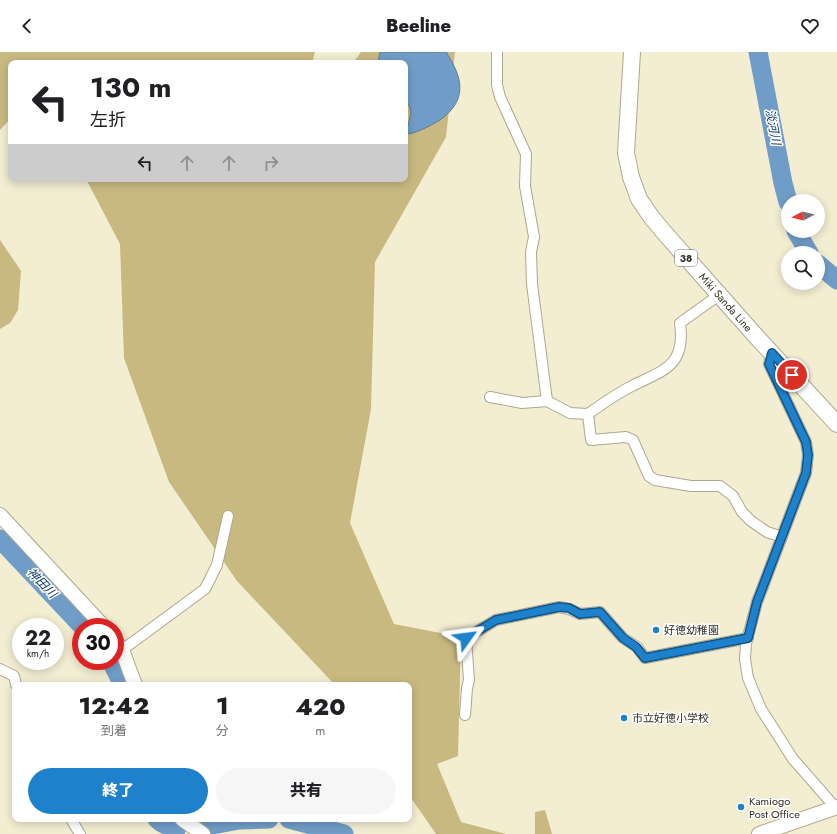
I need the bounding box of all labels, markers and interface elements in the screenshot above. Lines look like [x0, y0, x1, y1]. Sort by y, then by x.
text: Beeline [386, 13, 451, 39]
icon: back [16, 15, 38, 37]
icon: heart [799, 15, 821, 37]
text: 130 m [90, 67, 172, 108]
icon: left [24, 76, 76, 128]
text: 左折 [90, 107, 126, 133]
water label: 淡河川 [761, 108, 786, 148]
icon: left [134, 152, 156, 174]
icon: ahead [176, 152, 198, 174]
icon: ahead [218, 152, 240, 174]
icon: right [260, 152, 282, 174]
north arrow [781, 194, 825, 238]
map controls [781, 194, 825, 290]
button: search [781, 246, 825, 290]
road number: 38 [675, 250, 697, 266]
street label: Miki Sanda Line [695, 269, 757, 335]
pin [775, 358, 809, 392]
icon: arrive [781, 364, 803, 386]
water label: 神田川 [23, 564, 62, 604]
position arrow [445, 617, 487, 659]
speed limit sign: 30 [72, 618, 124, 670]
place label: 好徳幼稚園 [664, 622, 719, 638]
text: 22 [25, 624, 51, 653]
marker: 好徳幼稚園 [651, 625, 661, 635]
text: km/h [27, 646, 49, 661]
text: 12:42 [78, 688, 149, 723]
text: 1 [216, 688, 229, 723]
text: 420 [295, 689, 346, 724]
place label: 市立好徳小学校 [632, 710, 709, 726]
marker: 市立好徳小学校 [619, 713, 629, 723]
text: 到着 [101, 721, 127, 740]
text: 分 [216, 721, 229, 740]
text: m [315, 721, 325, 740]
button: 終了 [28, 768, 208, 814]
button: 共有 [216, 768, 396, 814]
place label: Kamiogo Post Office [749, 793, 800, 822]
marker: Kamiogo Post Office [736, 802, 746, 812]

